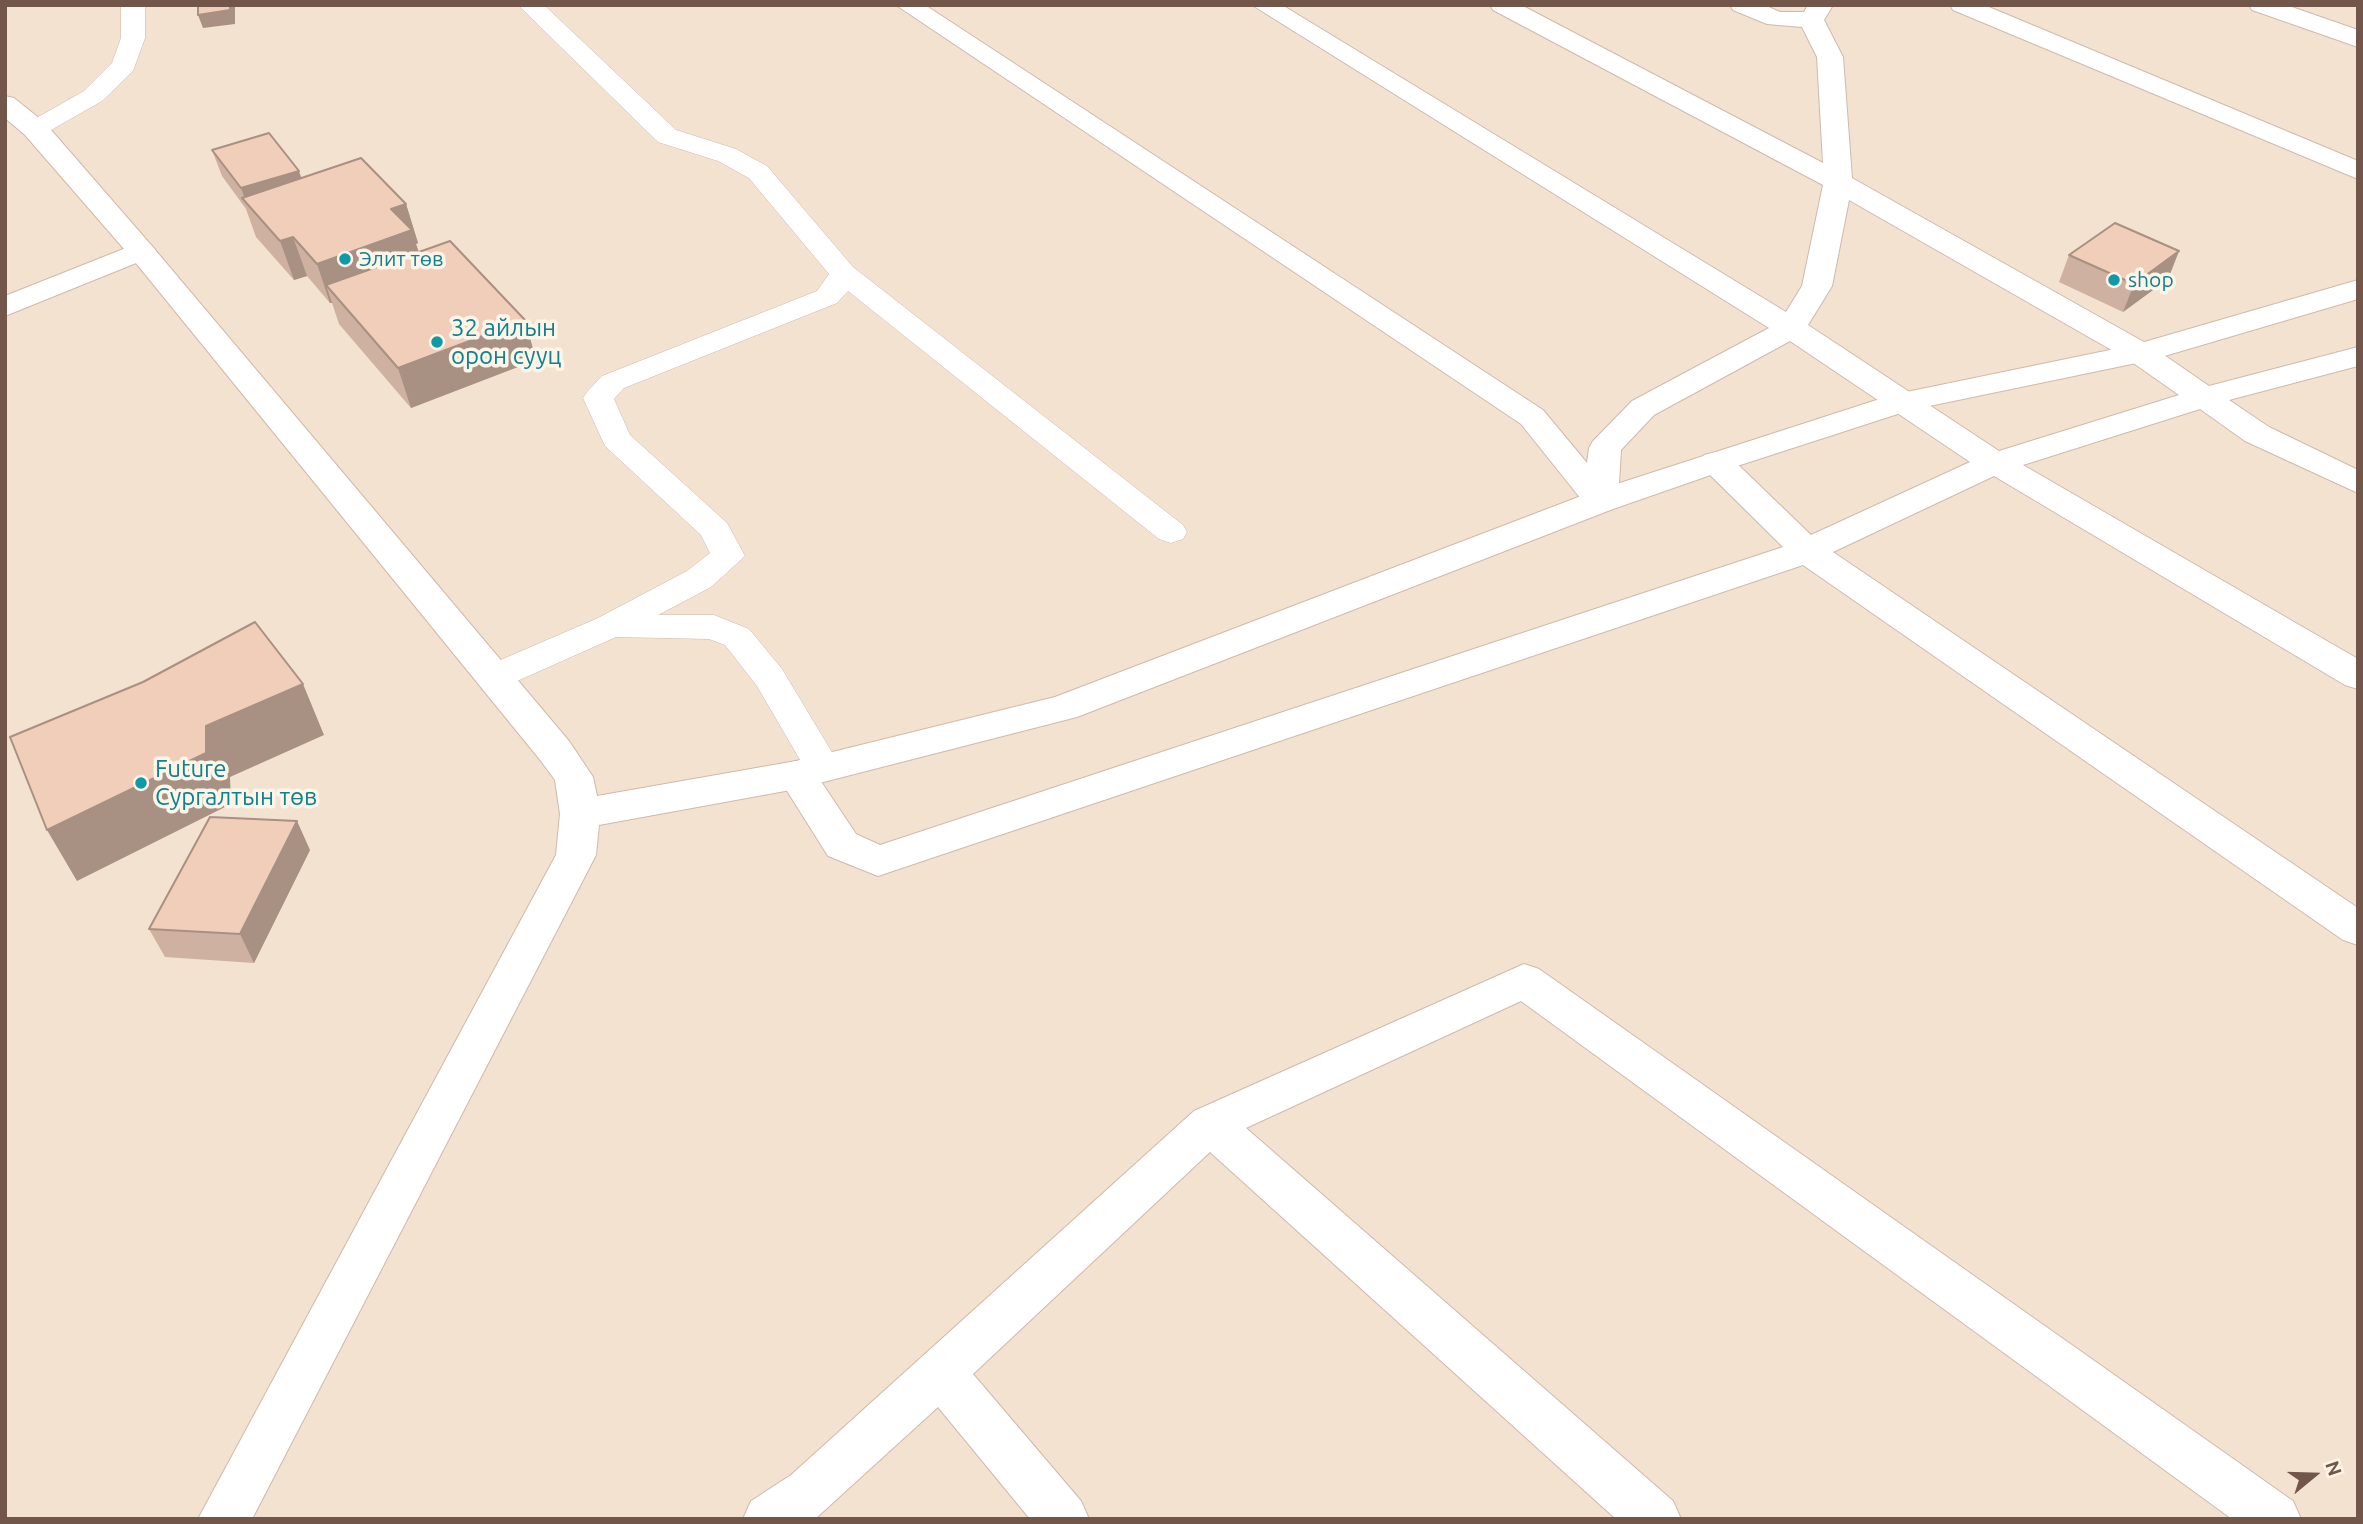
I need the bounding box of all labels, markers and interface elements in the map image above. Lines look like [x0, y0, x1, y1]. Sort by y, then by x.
place label: Элит төв [359, 246, 444, 272]
marker: Элит төв [337, 251, 353, 267]
place label: shop [2128, 267, 2174, 293]
marker: shop [2106, 272, 2122, 288]
place label: 32 айлын орон сууц [451, 314, 562, 370]
marker: 32 айлын орон сууц [429, 334, 445, 350]
place label: Future Сургалтын төв [155, 755, 317, 811]
marker: Future Сургалтын төв [133, 775, 149, 791]
north arrow [2279, 1440, 2349, 1510]
text: N [2321, 1458, 2347, 1478]

